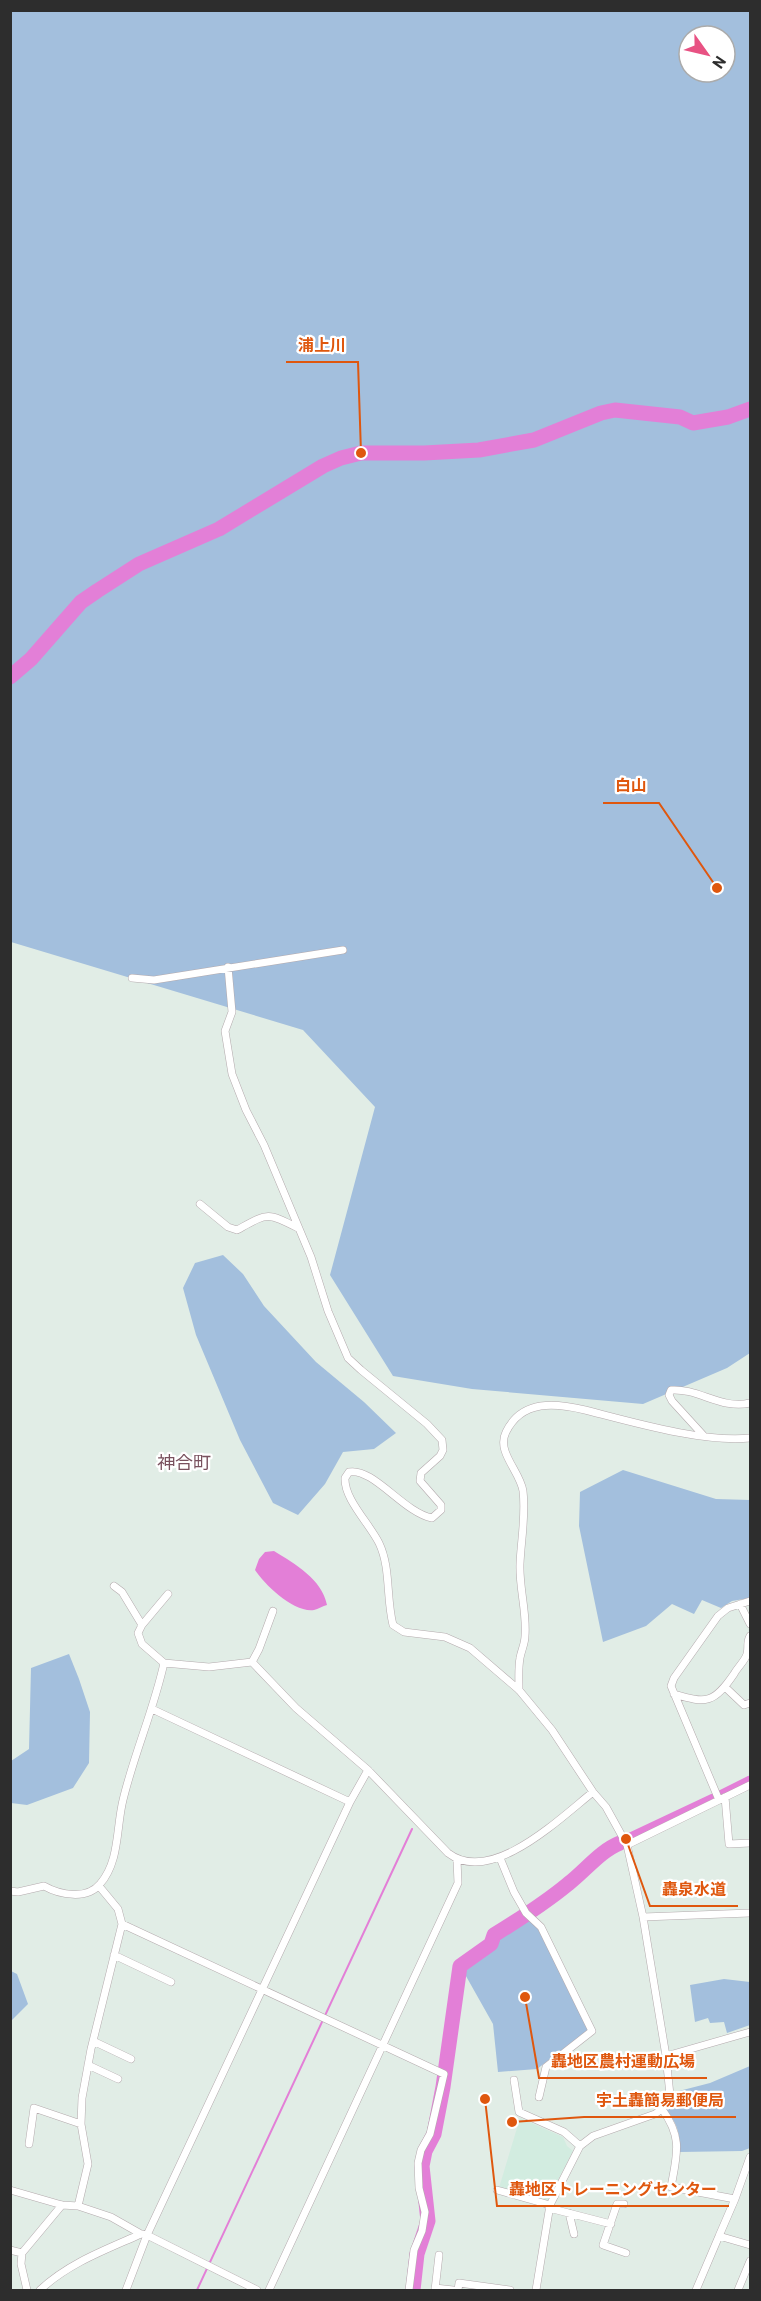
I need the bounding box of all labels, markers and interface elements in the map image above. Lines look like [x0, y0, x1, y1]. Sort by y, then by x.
north arrow [677, 24, 737, 84]
text: N [709, 53, 731, 72]
callout: 浦上川 [286, 328, 358, 362]
text: 浦上川 [298, 335, 346, 354]
callout: 白山 [603, 769, 659, 803]
text: 白山 [615, 775, 647, 794]
district label: 神合町 [157, 1451, 211, 1473]
callout: 轟泉水道 [650, 1872, 738, 1906]
text: 轟泉水道 [662, 1879, 726, 1898]
callout: 轟地区農村運動広場 [539, 2044, 707, 2078]
text: 轟地区農村運動広場 [551, 2051, 695, 2070]
callout: 宇土轟簡易郵便局 [584, 2083, 736, 2117]
text: 宇土轟簡易郵便局 [596, 2090, 724, 2109]
callout: 轟地区トレーニングセンター [497, 2172, 729, 2206]
text: 轟地区トレーニングセンター [509, 2179, 717, 2198]

